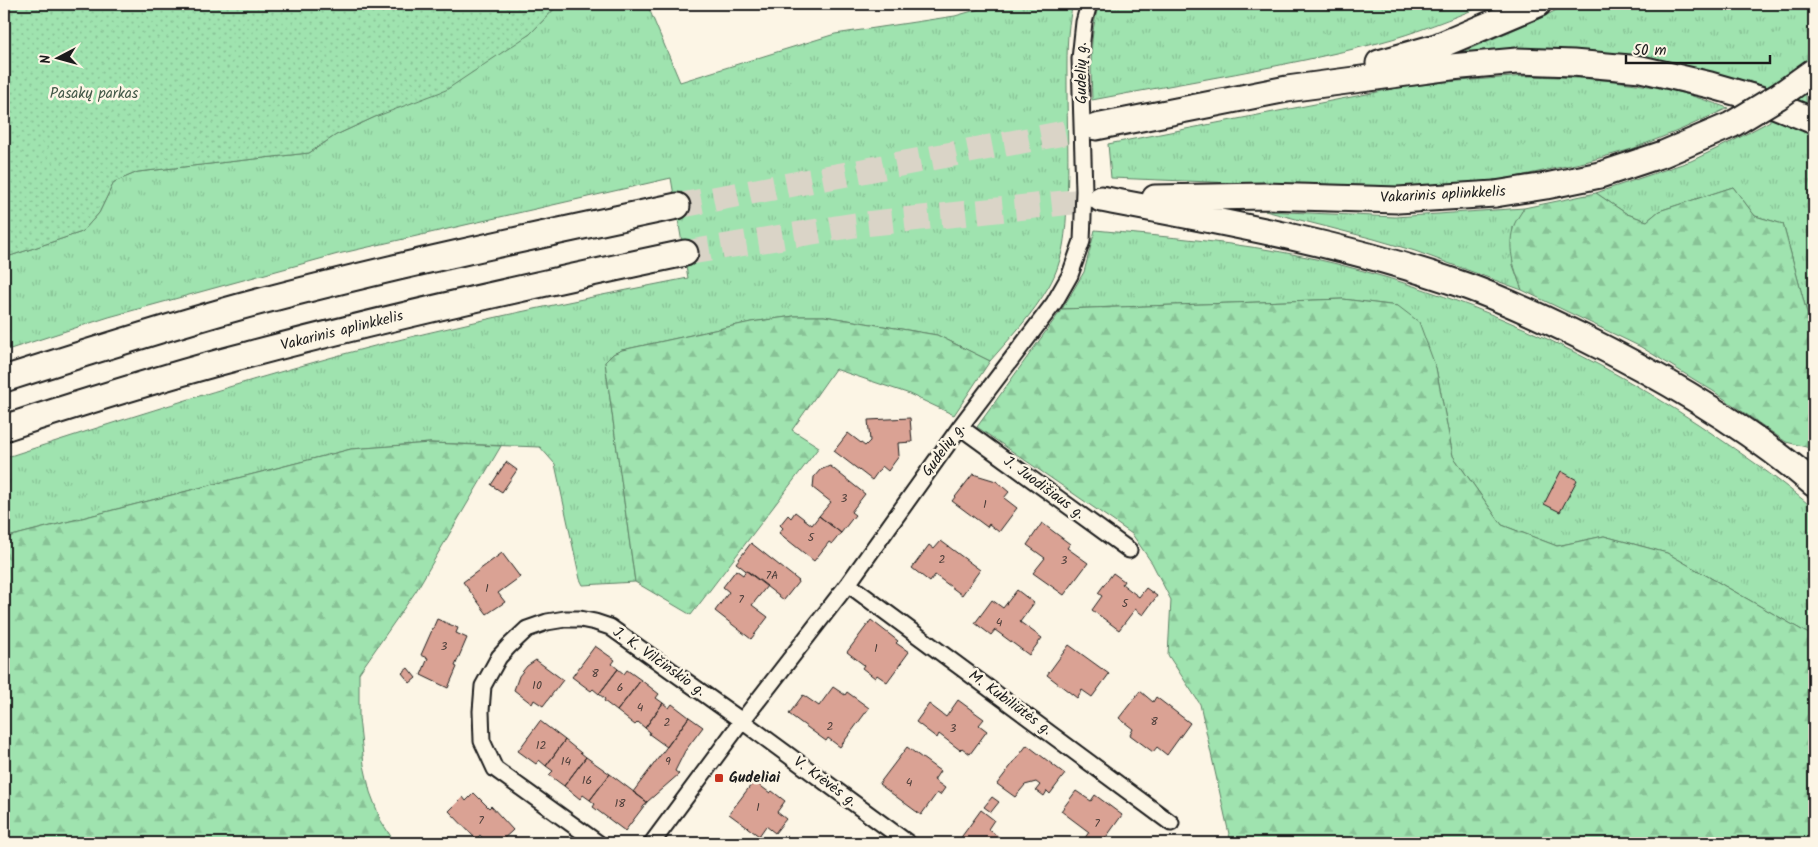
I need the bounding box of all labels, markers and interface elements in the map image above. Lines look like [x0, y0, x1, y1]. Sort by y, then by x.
north arrow [32, 32, 82, 82]
scale bar [1626, 32, 1769, 64]
text: 50 m [1633, 39, 1667, 63]
street label: Gudelių g. [1070, 42, 1094, 104]
text: N [35, 54, 57, 65]
park label: Pasakų parkas [50, 82, 139, 106]
street label: Vakarinis aplinkkelis [1380, 180, 1507, 210]
street label: Vakarinis aplinkkelis [278, 304, 406, 358]
street label: Gudelių g. [916, 418, 972, 482]
street label: J. Juodišiaus g. [998, 450, 1090, 526]
house number: 3 [841, 489, 848, 508]
house number: 1 [983, 495, 987, 514]
house number: 5 [808, 528, 816, 547]
house number: 2 [939, 550, 946, 569]
house number: 3 [1061, 551, 1068, 570]
house number: 7A [766, 566, 778, 585]
house number: 1 [485, 579, 489, 598]
house number: 7 [738, 590, 744, 609]
house number: 5 [1122, 594, 1130, 613]
house number: 4 [996, 613, 1003, 632]
street label: J. K. Vilčinskio g. [607, 621, 711, 703]
house number: 3 [441, 637, 448, 656]
house number: 1 [874, 639, 878, 658]
house number: 8 [591, 664, 599, 683]
street label: M. Kubiliūtės g. [963, 664, 1057, 742]
house number: 10 [532, 676, 542, 695]
house number: 6 [617, 678, 623, 697]
house number: 4 [637, 698, 644, 717]
house number: 8 [1150, 712, 1158, 731]
house number: 2 [664, 713, 671, 732]
house number: 2 [827, 717, 834, 736]
house number: 3 [950, 719, 957, 738]
house number: 12 [536, 736, 546, 755]
street label: V. Krėvės g. [788, 751, 862, 813]
house number: 14 [561, 752, 572, 771]
house number: 9 [665, 752, 671, 771]
place label: Gudeliai [729, 766, 781, 790]
house number: 16 [582, 771, 592, 790]
marker: Gudeliai [713, 772, 725, 784]
house number: 4 [906, 773, 913, 792]
house number: 18 [615, 794, 626, 813]
house number: 1 [756, 798, 760, 817]
house number: 7 [478, 811, 484, 830]
house number: 7 [1094, 814, 1100, 833]

